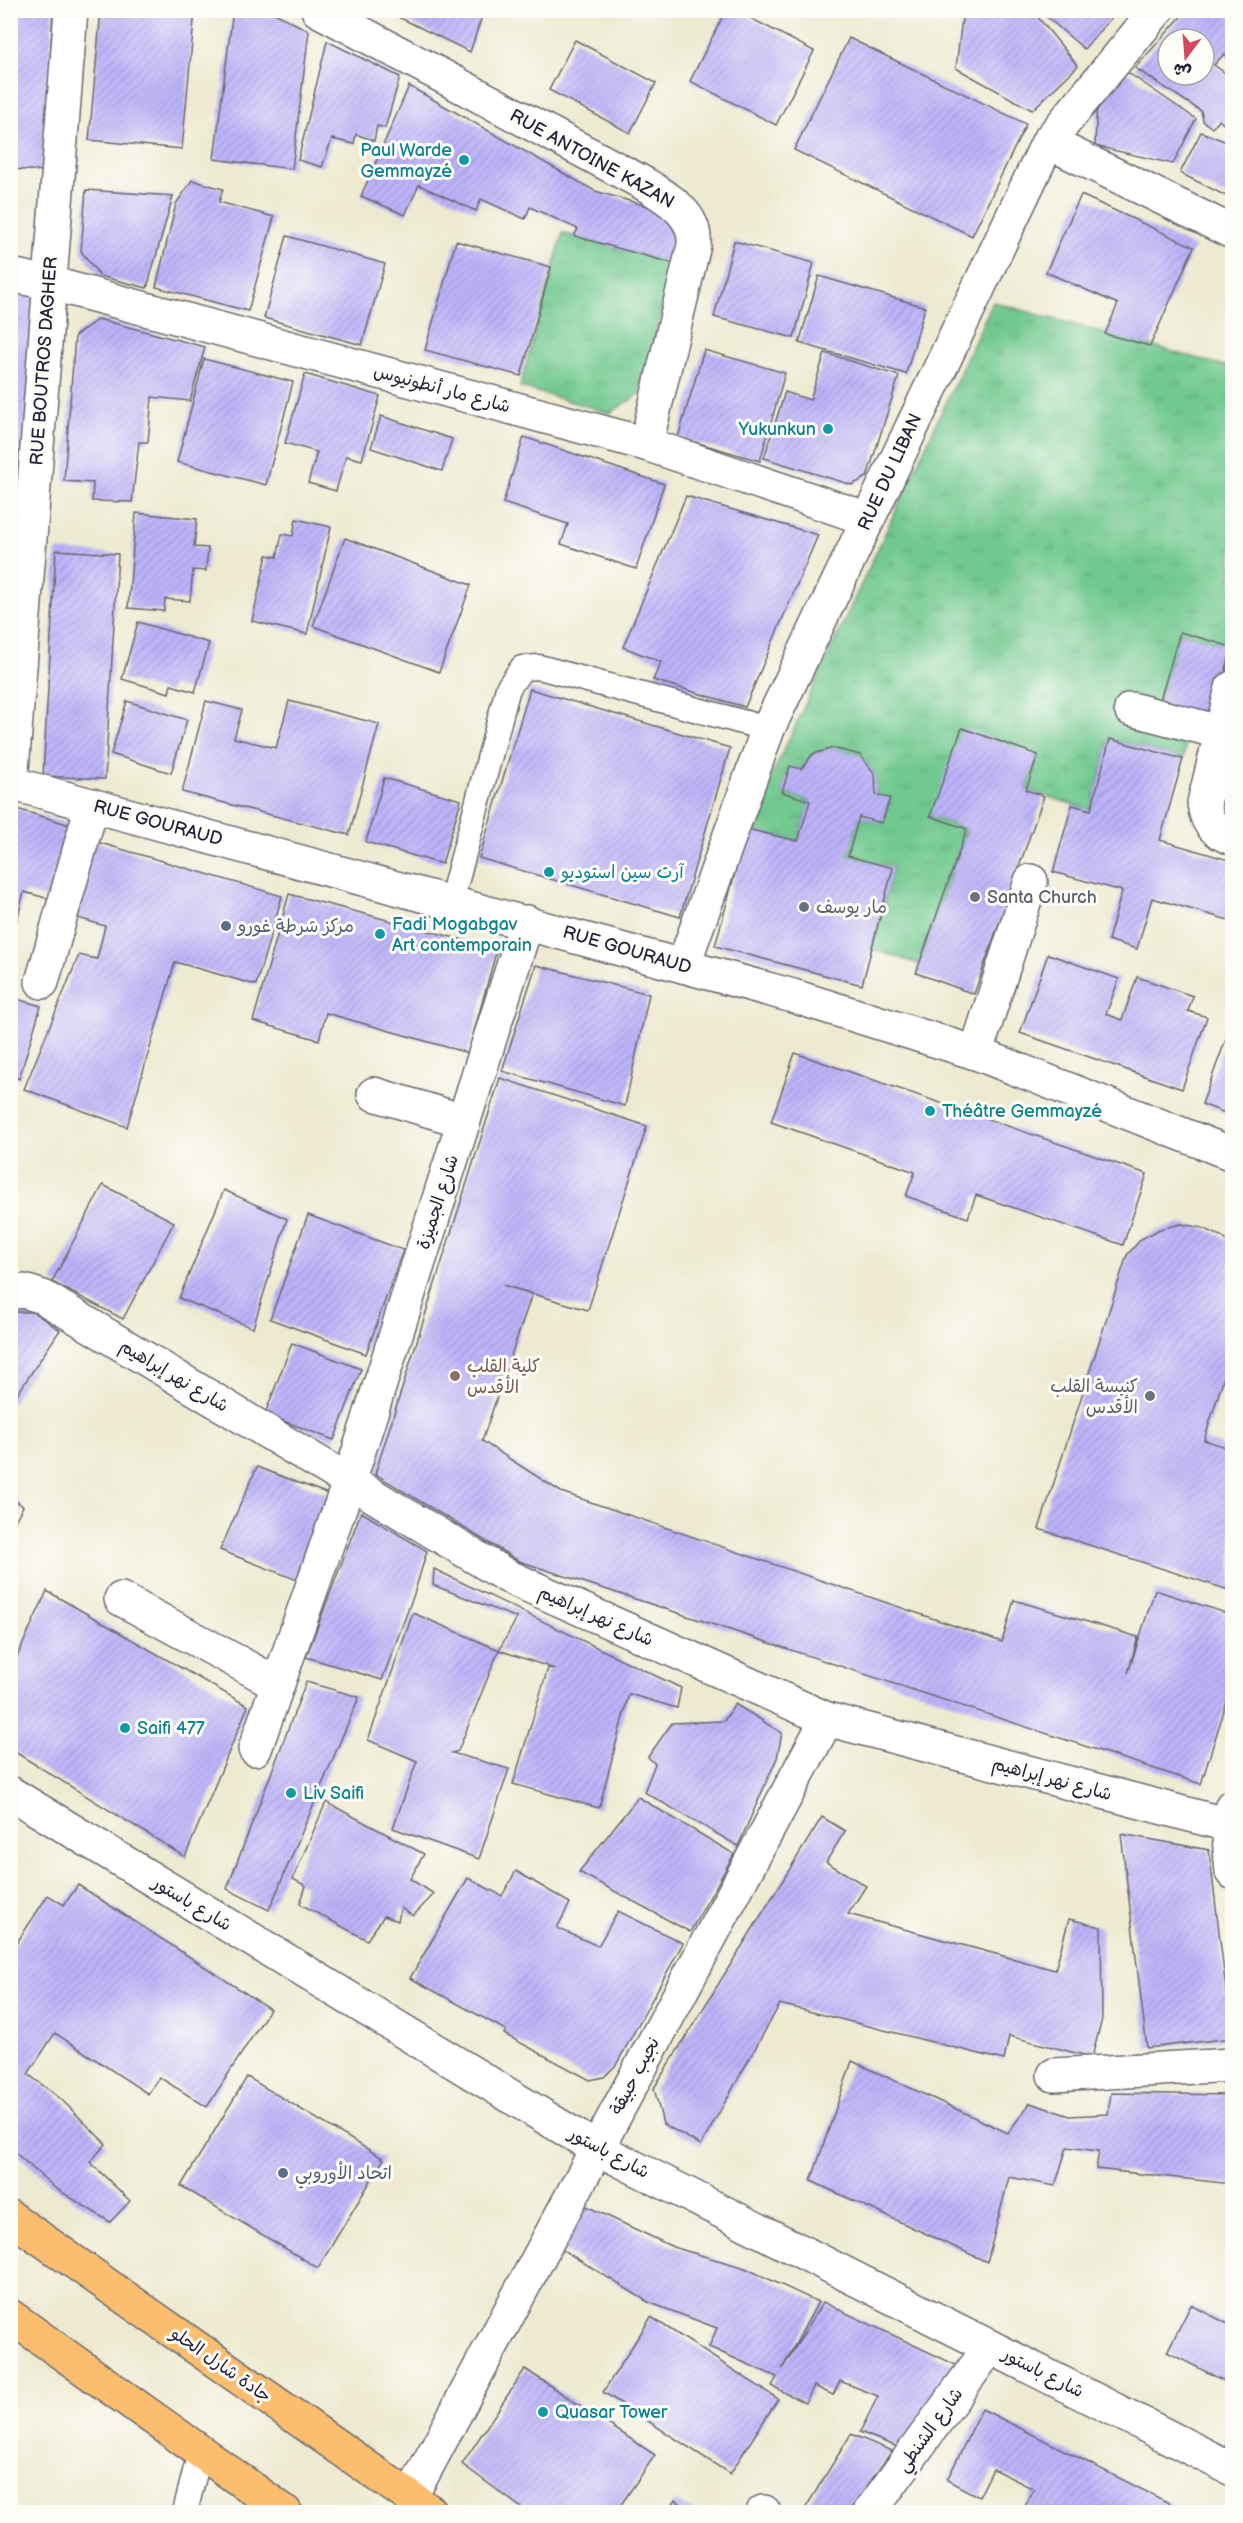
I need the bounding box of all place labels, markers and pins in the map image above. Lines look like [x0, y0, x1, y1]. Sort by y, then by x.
place label: Paul Warde Gemmayzé [360, 140, 452, 182]
marker: Paul Warde Gemmayzé [457, 153, 471, 167]
place label: Yukunkun [738, 419, 816, 440]
marker: Yukunkun [821, 422, 835, 436]
place label: آرت سين استوديو [560, 862, 685, 883]
marker: آرت سين استوديو [542, 865, 556, 879]
place label: Santa Church [987, 887, 1097, 908]
marker: Santa Church [968, 890, 982, 904]
place label: مار يوسف [816, 897, 887, 918]
marker: مار يوسف [797, 900, 811, 914]
place label: Fadi Mogabgav Art contemporain [392, 914, 532, 956]
place label: مركز شرطة غورو [236, 916, 354, 937]
marker: مركز شرطة غورو [219, 919, 233, 933]
marker: Fadi Mogabgav Art contemporain [373, 927, 387, 941]
place label: Théâtre Gemmayzé [942, 1101, 1102, 1122]
marker: Théâtre Gemmayzé [923, 1104, 937, 1118]
place label: كلية القلب الأقدس [467, 1356, 540, 1398]
marker: كلية القلب الأقدس [448, 1369, 462, 1383]
place label: كنيسة القلب الأقدس [1050, 1376, 1138, 1418]
marker: كنيسة القلب الأقدس [1143, 1389, 1157, 1403]
place label: Saifi 477 [137, 1718, 205, 1739]
marker: Saifi 477 [118, 1721, 132, 1735]
place label: Liv Saifi [303, 1783, 364, 1804]
marker: Liv Saifi [284, 1786, 298, 1800]
place label: اتحاد الأوروبي [295, 2161, 392, 2189]
marker: اتحاد الأوروبي [276, 2166, 290, 2180]
place label: Quasar Tower [555, 2402, 668, 2423]
marker: Quasar Tower [536, 2405, 550, 2419]

